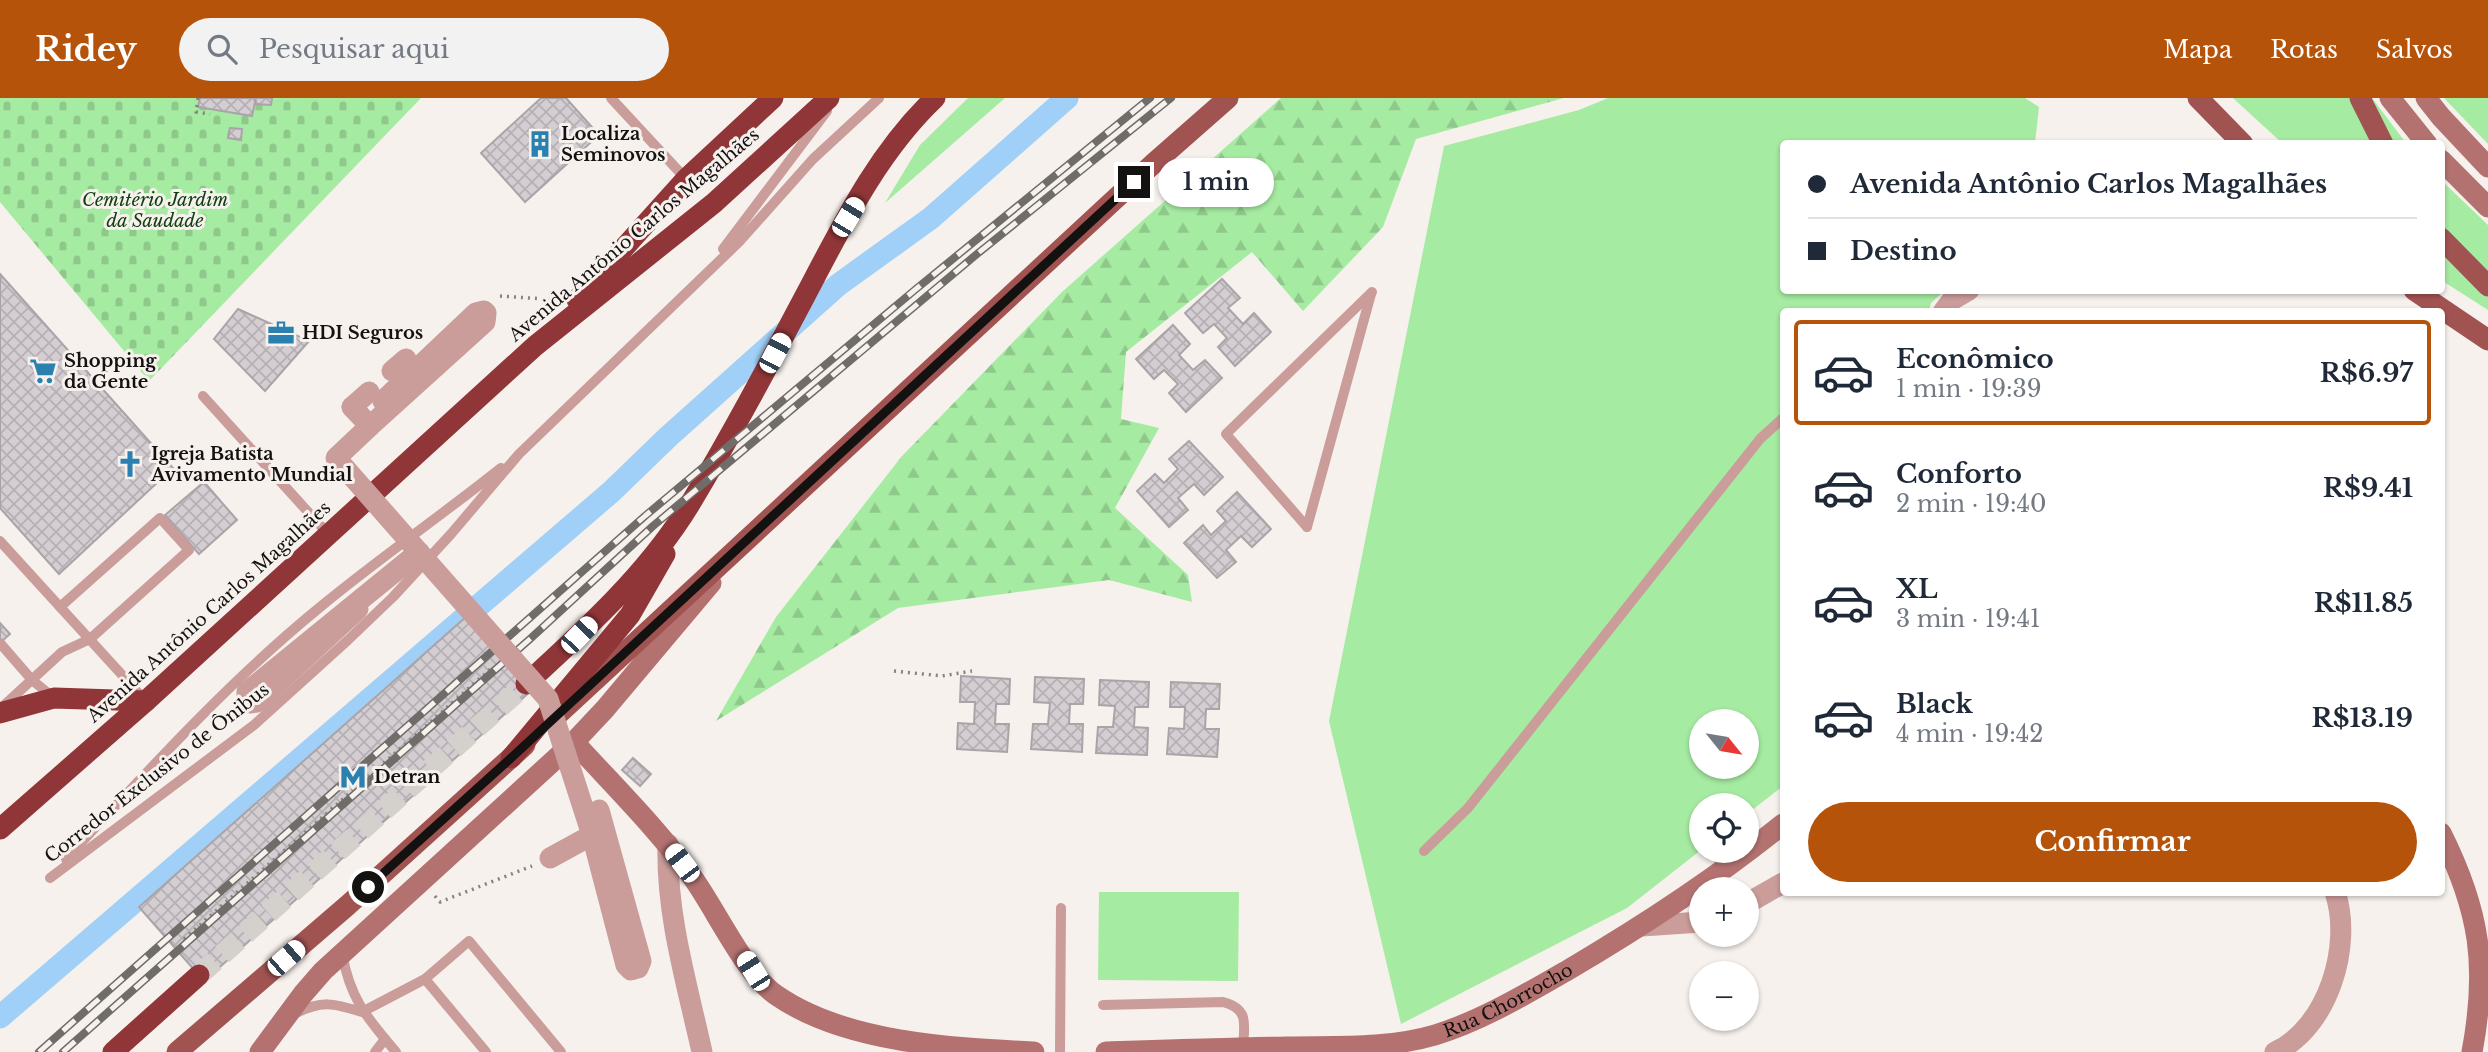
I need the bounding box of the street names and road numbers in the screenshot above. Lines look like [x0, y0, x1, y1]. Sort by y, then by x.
street label: Avenida Antônio Carlos Magalhães [504, 124, 764, 347]
street label: Avenida Antônio Carlos Magalhães [82, 497, 335, 728]
street label: Corredor Exclusivo de Ônibus [40, 678, 274, 868]
street label: Rua Chorrocho [1440, 959, 1577, 1042]

